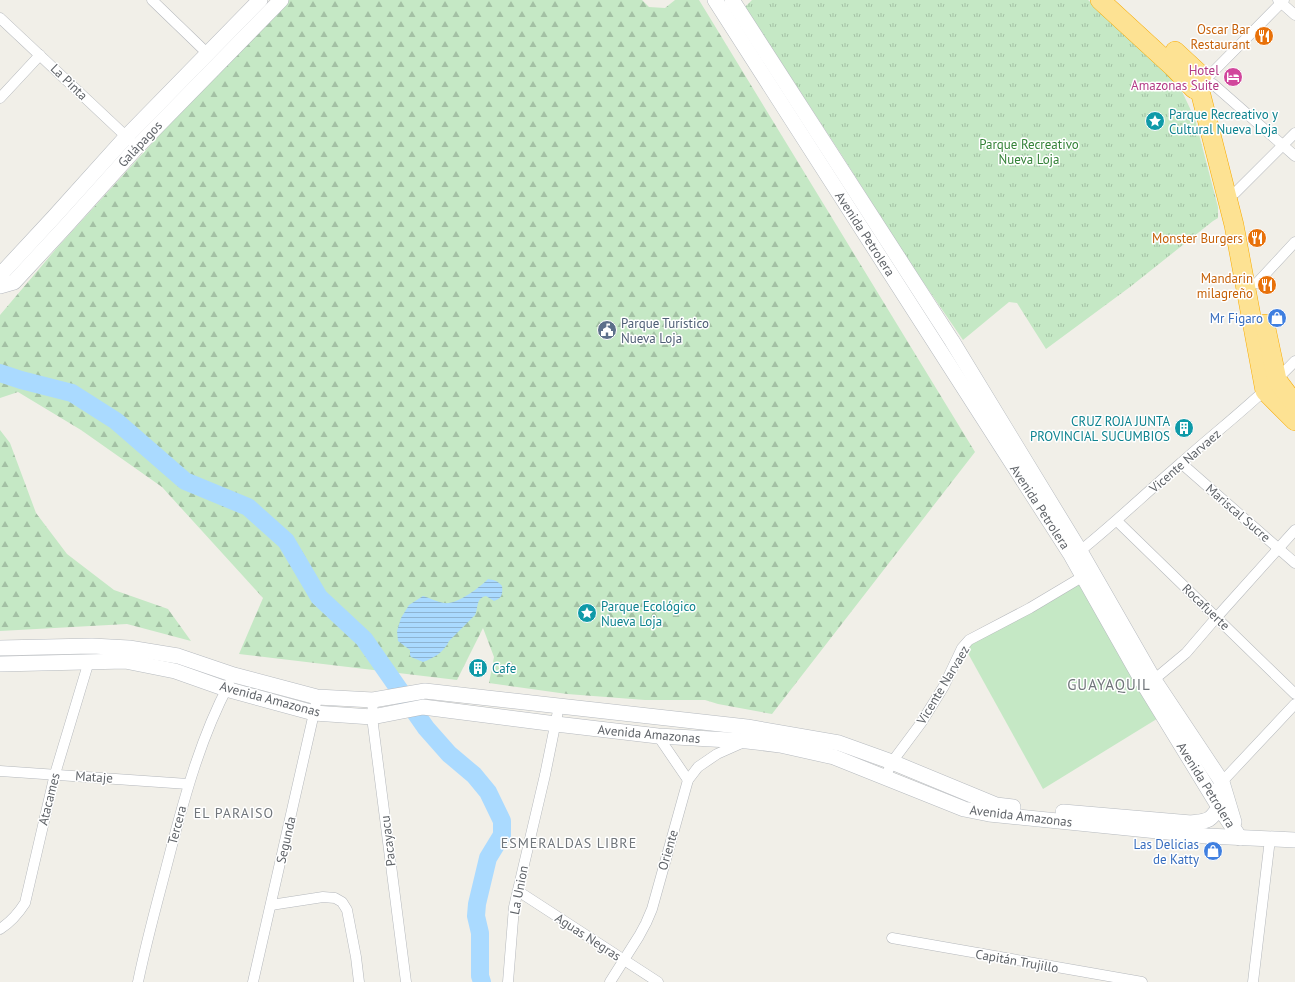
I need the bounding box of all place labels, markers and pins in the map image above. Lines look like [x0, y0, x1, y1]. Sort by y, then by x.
place label: Oscar Bar Restaurant [1191, 21, 1251, 53]
restaurant icon: Oscar Bar Restaurant [1253, 25, 1275, 47]
place label: Hotel Amazonas Suite [1131, 62, 1219, 94]
hotel icon: Hotel Amazonas Suite [1222, 66, 1244, 88]
place label: Parque Recreativo y Cultural Nueva Loja [1169, 106, 1278, 138]
place icon: Parque Recreativo y Cultural Nueva Loja [1144, 110, 1166, 132]
restaurant icon: Monster Burgers [1246, 227, 1268, 249]
place label: Monster Burgers [1152, 230, 1243, 247]
place label: Mandarin milagreño [1197, 270, 1253, 302]
restaurant icon: Mandarin milagreño [1256, 274, 1278, 296]
shop icon: Mr Figaro [1266, 307, 1288, 329]
place label: Mr Figaro [1210, 310, 1263, 327]
place label: Parque Turístico Nueva Loja [621, 315, 709, 347]
public building icon: Parque Turístico Nueva Loja [596, 319, 618, 341]
place label: CRUZ ROJA JUNTA PROVINCIAL SUCUMBIOS [1030, 413, 1170, 445]
building icon: CRUZ ROJA JUNTA PROVINCIAL SUCUMBIOS [1173, 417, 1195, 439]
place label: Parque Ecológico Nueva Loja [601, 598, 696, 630]
place icon: Parque Ecológico Nueva Loja [576, 602, 598, 624]
building icon: Cafe [467, 657, 489, 679]
place label: Cafe [492, 660, 516, 677]
place label: Las Delicias de Katty [1133, 836, 1199, 868]
shop icon: Las Delicias de Katty [1202, 840, 1224, 862]

